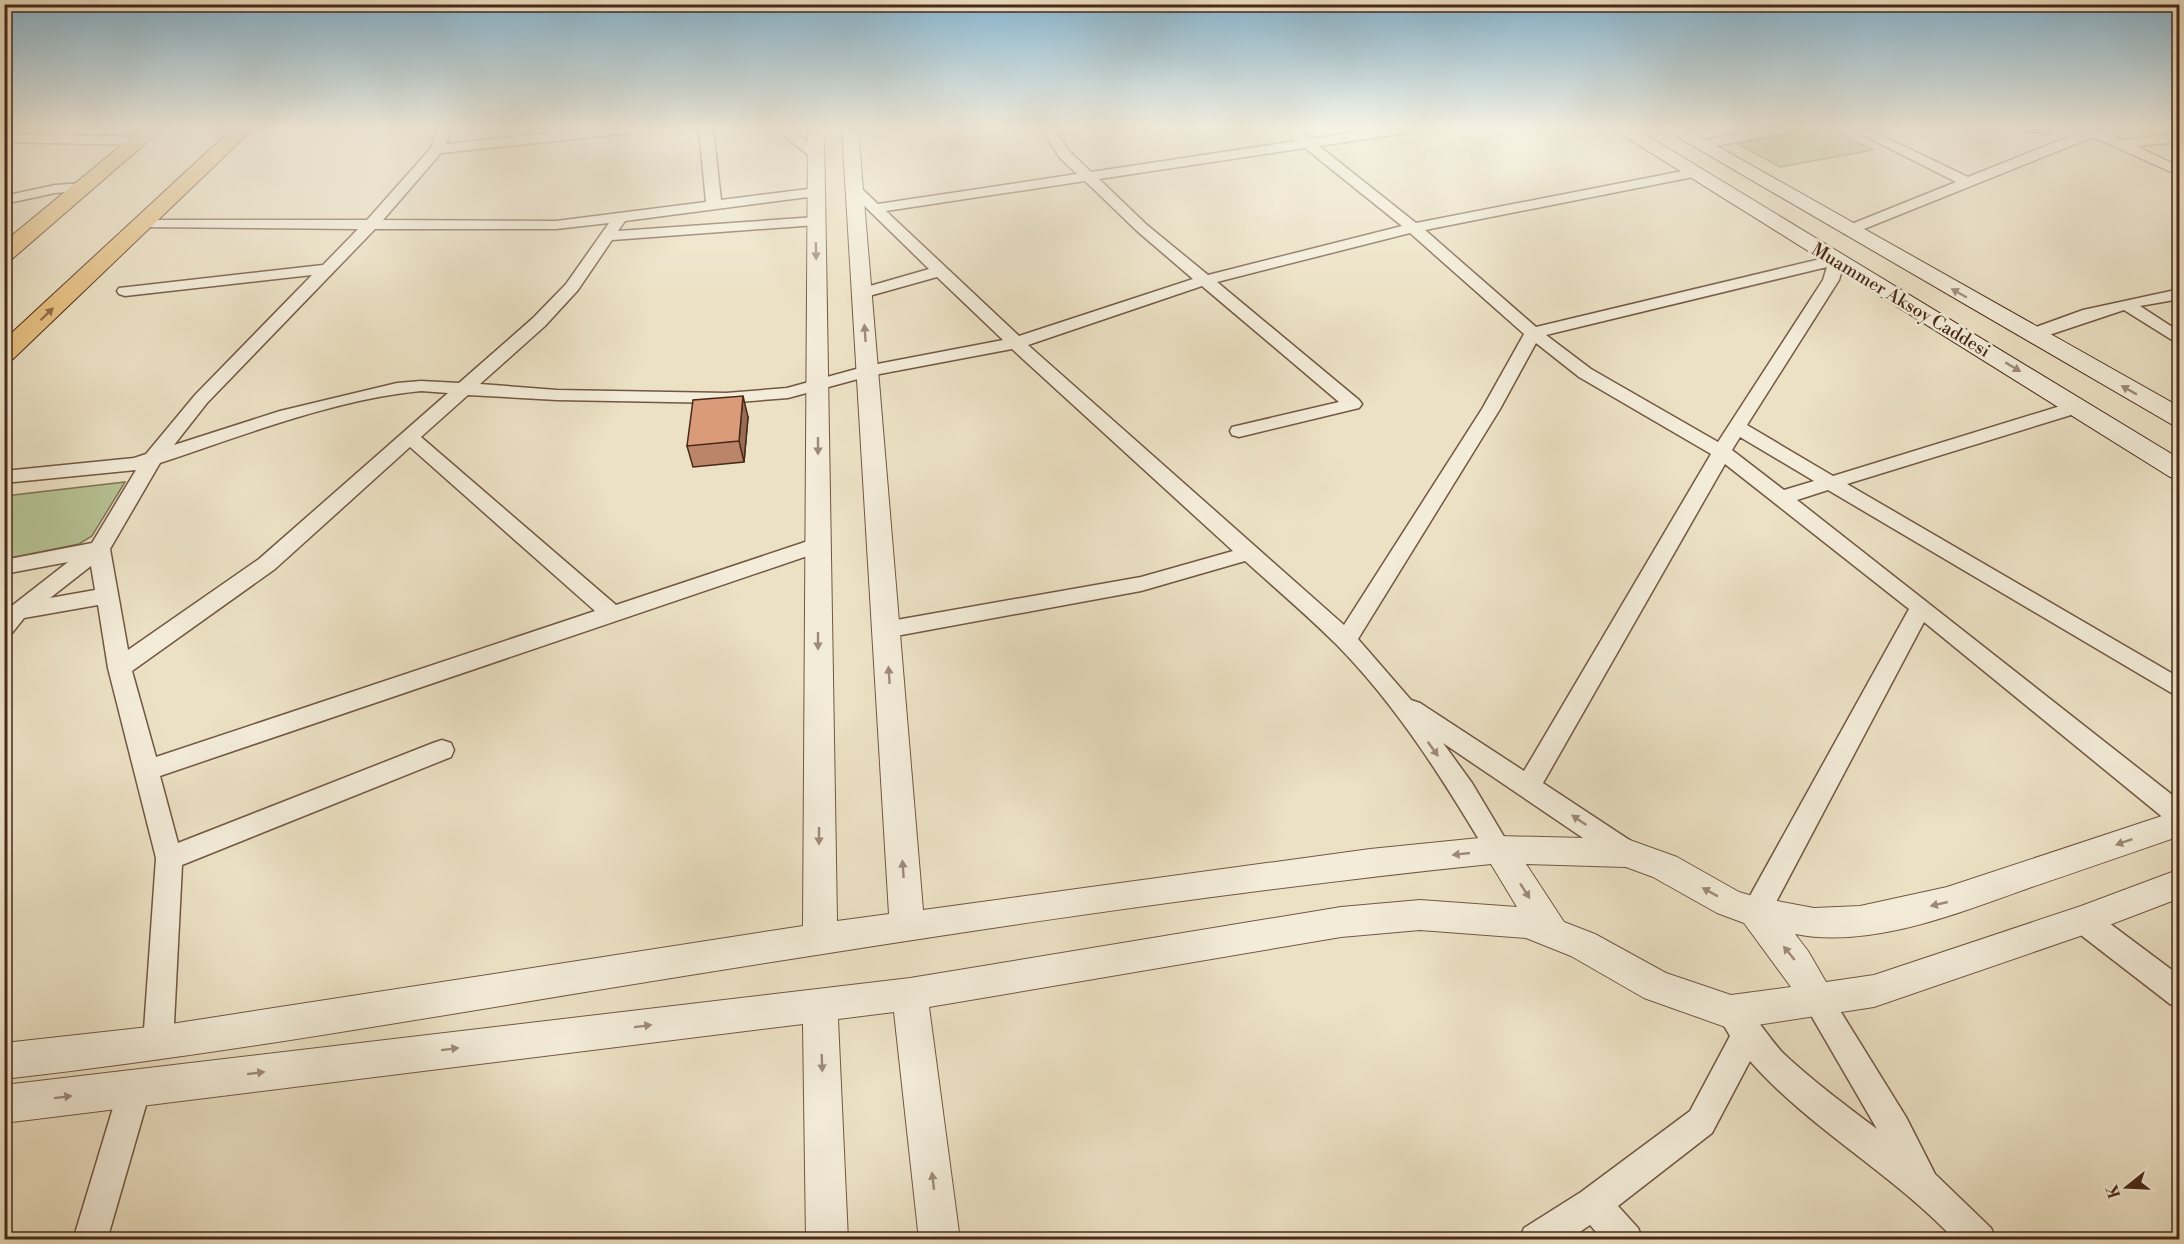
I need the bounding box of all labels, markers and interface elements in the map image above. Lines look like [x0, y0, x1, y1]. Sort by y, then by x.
street label: Muammer Aksoy Caddesi [1807, 238, 1994, 363]
one-way arrow [812, 241, 821, 260]
one-way arrow [1951, 288, 1967, 299]
one-way arrow [39, 308, 54, 321]
one-way arrow [860, 324, 869, 343]
one-way arrow [2005, 362, 2021, 373]
one-way arrow [2120, 385, 2137, 395]
one-way arrow [813, 436, 823, 455]
one-way arrow [813, 631, 823, 650]
one-way arrow [884, 665, 893, 684]
one-way arrow [1427, 740, 1439, 756]
one-way arrow [1571, 814, 1587, 826]
one-way arrow [814, 826, 824, 845]
one-way arrow [2115, 837, 2133, 847]
one-way arrow [1451, 849, 1470, 859]
one-way arrow [898, 859, 907, 878]
one-way arrow [1520, 883, 1531, 900]
one-way arrow [1701, 887, 1718, 897]
one-way arrow [1930, 899, 1948, 909]
one-way arrow [1783, 946, 1796, 961]
one-way arrow [634, 1021, 653, 1030]
one-way arrow [440, 1045, 459, 1054]
one-way arrow [817, 1053, 827, 1072]
one-way arrow [247, 1068, 266, 1078]
one-way arrow [53, 1092, 72, 1102]
north arrow [2097, 1157, 2157, 1217]
one-way arrow [929, 1172, 938, 1191]
text: K [2102, 1181, 2125, 1201]

